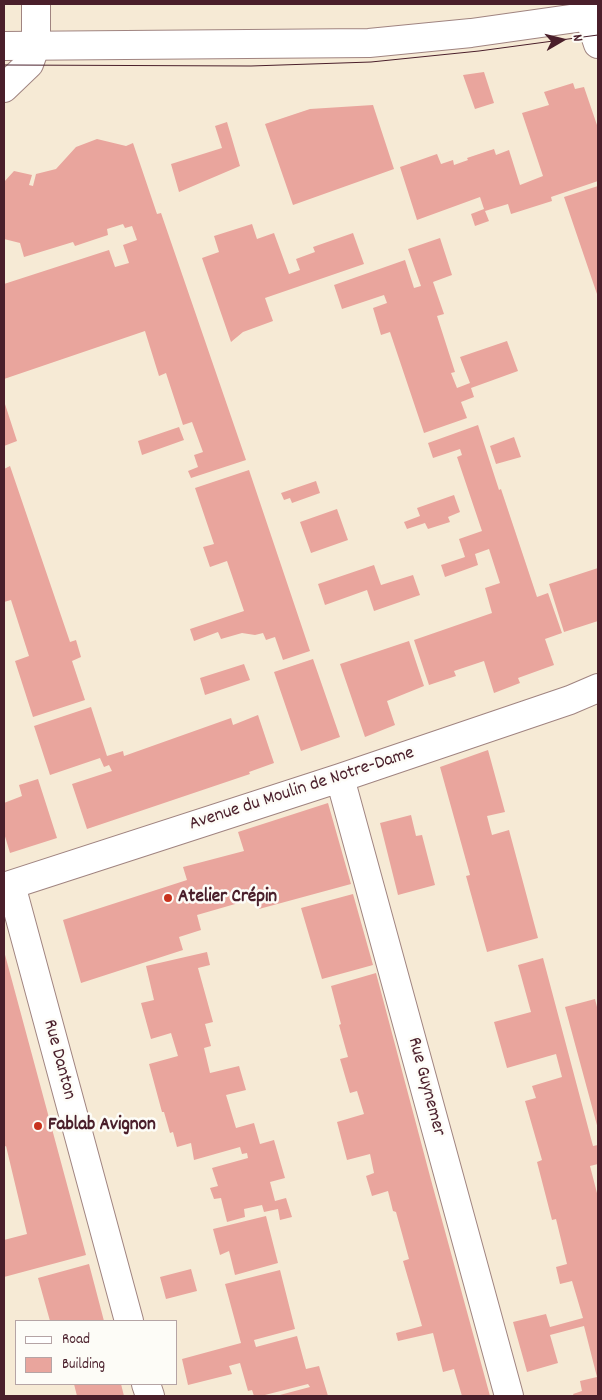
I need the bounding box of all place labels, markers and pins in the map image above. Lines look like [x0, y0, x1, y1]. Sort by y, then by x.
place label: Atelier Crépin [178, 887, 277, 909]
marker: Atelier Crépin [162, 892, 174, 904]
place label: Fablab Avignon [48, 1115, 156, 1137]
marker: Fablab Avignon [32, 1120, 44, 1132]

